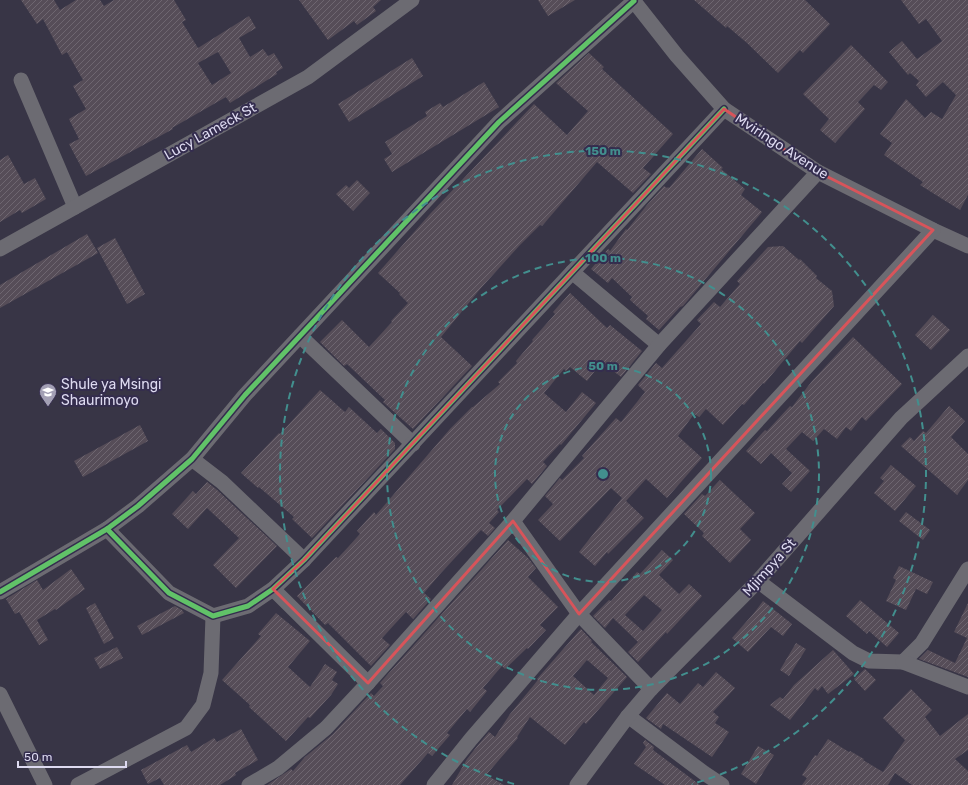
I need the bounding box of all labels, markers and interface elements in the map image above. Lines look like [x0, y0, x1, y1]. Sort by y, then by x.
street label: Lucy Lameck St [161, 99, 260, 164]
street label: Mviringo Avenue [732, 110, 832, 183]
text: 150 m [585, 144, 621, 158]
text: 100 m [585, 251, 621, 265]
text: 50 m [588, 359, 618, 373]
place label: Shule ya Msingi Shaurimoyo [61, 376, 161, 409]
school or university icon: Shule ya Msingi Shaurimoyo [38, 382, 58, 407]
centre of rings [596, 467, 610, 481]
street label: Mjimpya St [739, 535, 800, 600]
scale bar [18, 743, 126, 769]
text: 50 m [24, 750, 52, 764]

